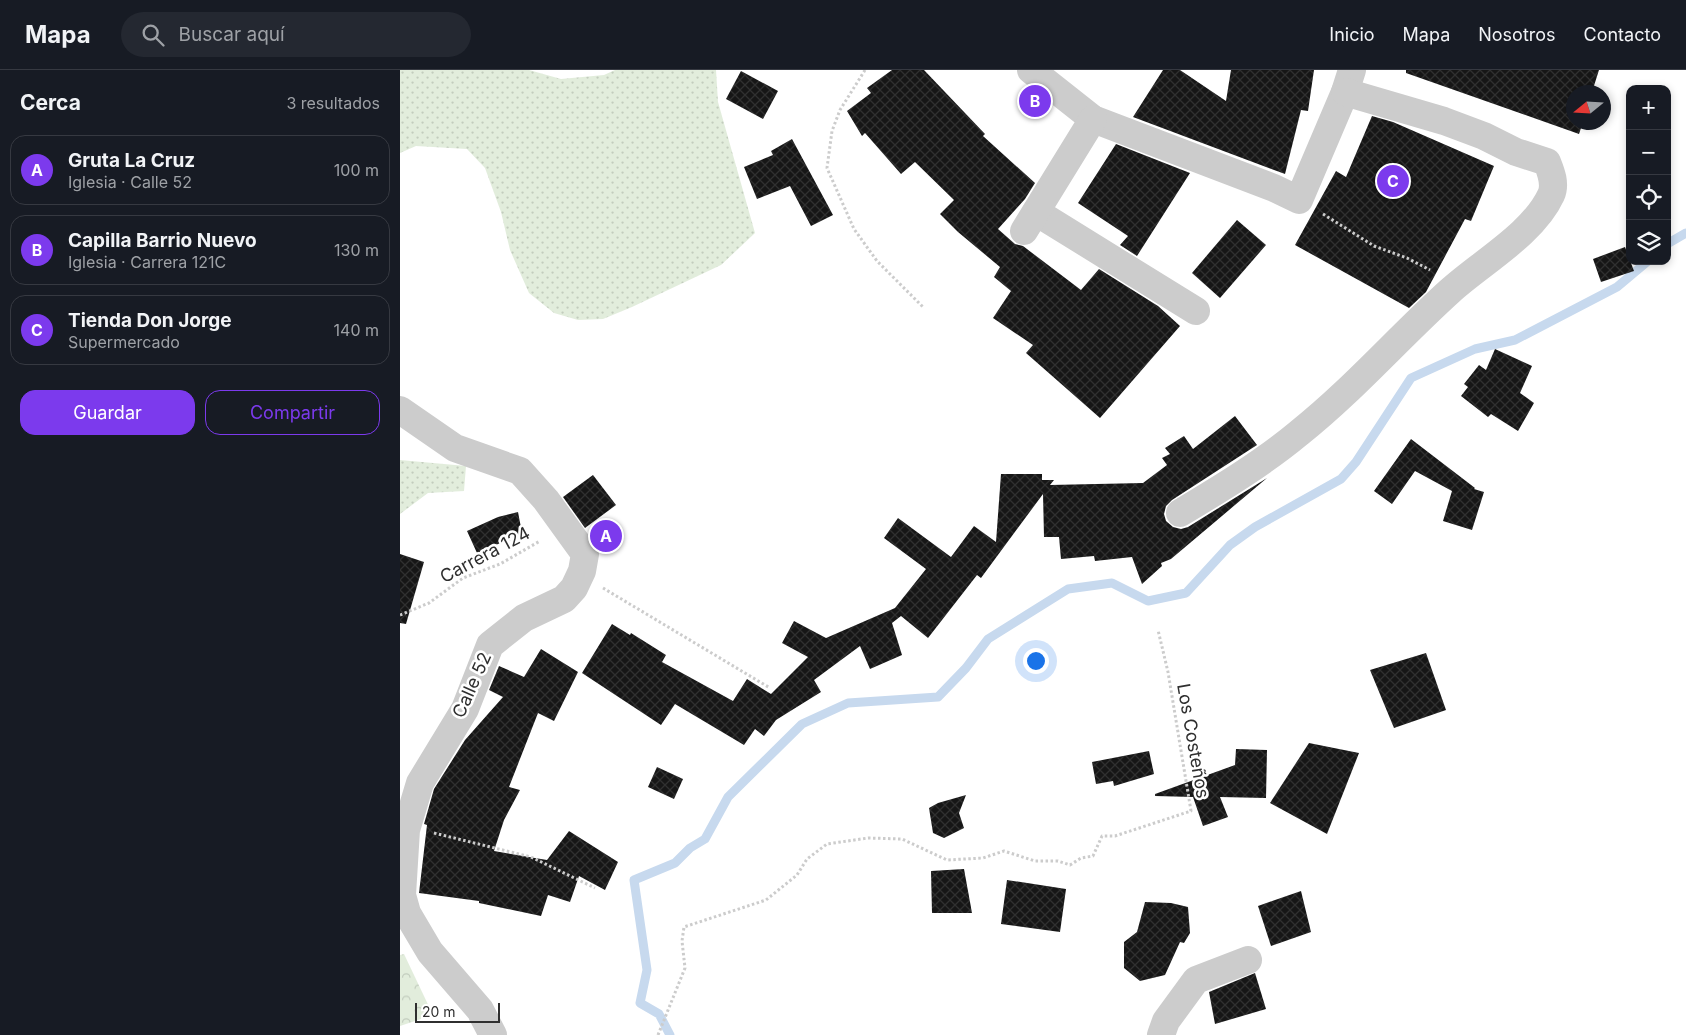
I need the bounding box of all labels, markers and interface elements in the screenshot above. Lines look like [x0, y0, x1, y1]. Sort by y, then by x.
search box [121, 12, 471, 57]
text: Mapa [25, 20, 91, 49]
icon: search [139, 21, 167, 49]
text: Buscar aquí [179, 23, 285, 46]
text: Inicio [1329, 24, 1375, 45]
text: Mapa [1403, 24, 1450, 45]
text: Nosotros [1478, 24, 1556, 45]
text: Contacto [1584, 24, 1661, 45]
pin: B [1019, 82, 1051, 120]
north arrow [1566, 85, 1611, 130]
map controls [1626, 85, 1671, 265]
button: + [1626, 85, 1671, 130]
text: Cerca [20, 90, 81, 115]
text: 3 resultados [286, 93, 380, 113]
button: − [1626, 130, 1671, 175]
text: Gruta La Cruz [68, 149, 195, 172]
text: A [31, 160, 43, 180]
text: 100 m [334, 160, 379, 180]
pin: C [1377, 162, 1409, 200]
text: Iglesia · Calle 52 [68, 172, 192, 192]
button: locate [1626, 175, 1671, 220]
button: layers [1626, 220, 1671, 265]
text: Capilla Barrio Nuevo [68, 229, 257, 252]
text: B [32, 240, 42, 260]
text: 130 m [334, 240, 379, 260]
text: Iglesia · Carrera 121C [68, 252, 226, 272]
text: Tienda Don Jorge [68, 309, 232, 332]
text: C [31, 320, 43, 340]
text: 140 m [334, 320, 379, 340]
text: Supermercado [68, 332, 180, 352]
button: Guardar [20, 390, 195, 435]
button: Compartir [205, 390, 380, 435]
pin: A [590, 517, 622, 555]
street label: Carrera 124 [436, 522, 533, 587]
your location [1023, 648, 1049, 674]
street label: Calle 52 [448, 649, 495, 721]
street label: Los Costeños [1173, 682, 1214, 800]
scale bar [415, 1000, 500, 1023]
text: 20 m [422, 1003, 456, 1020]

